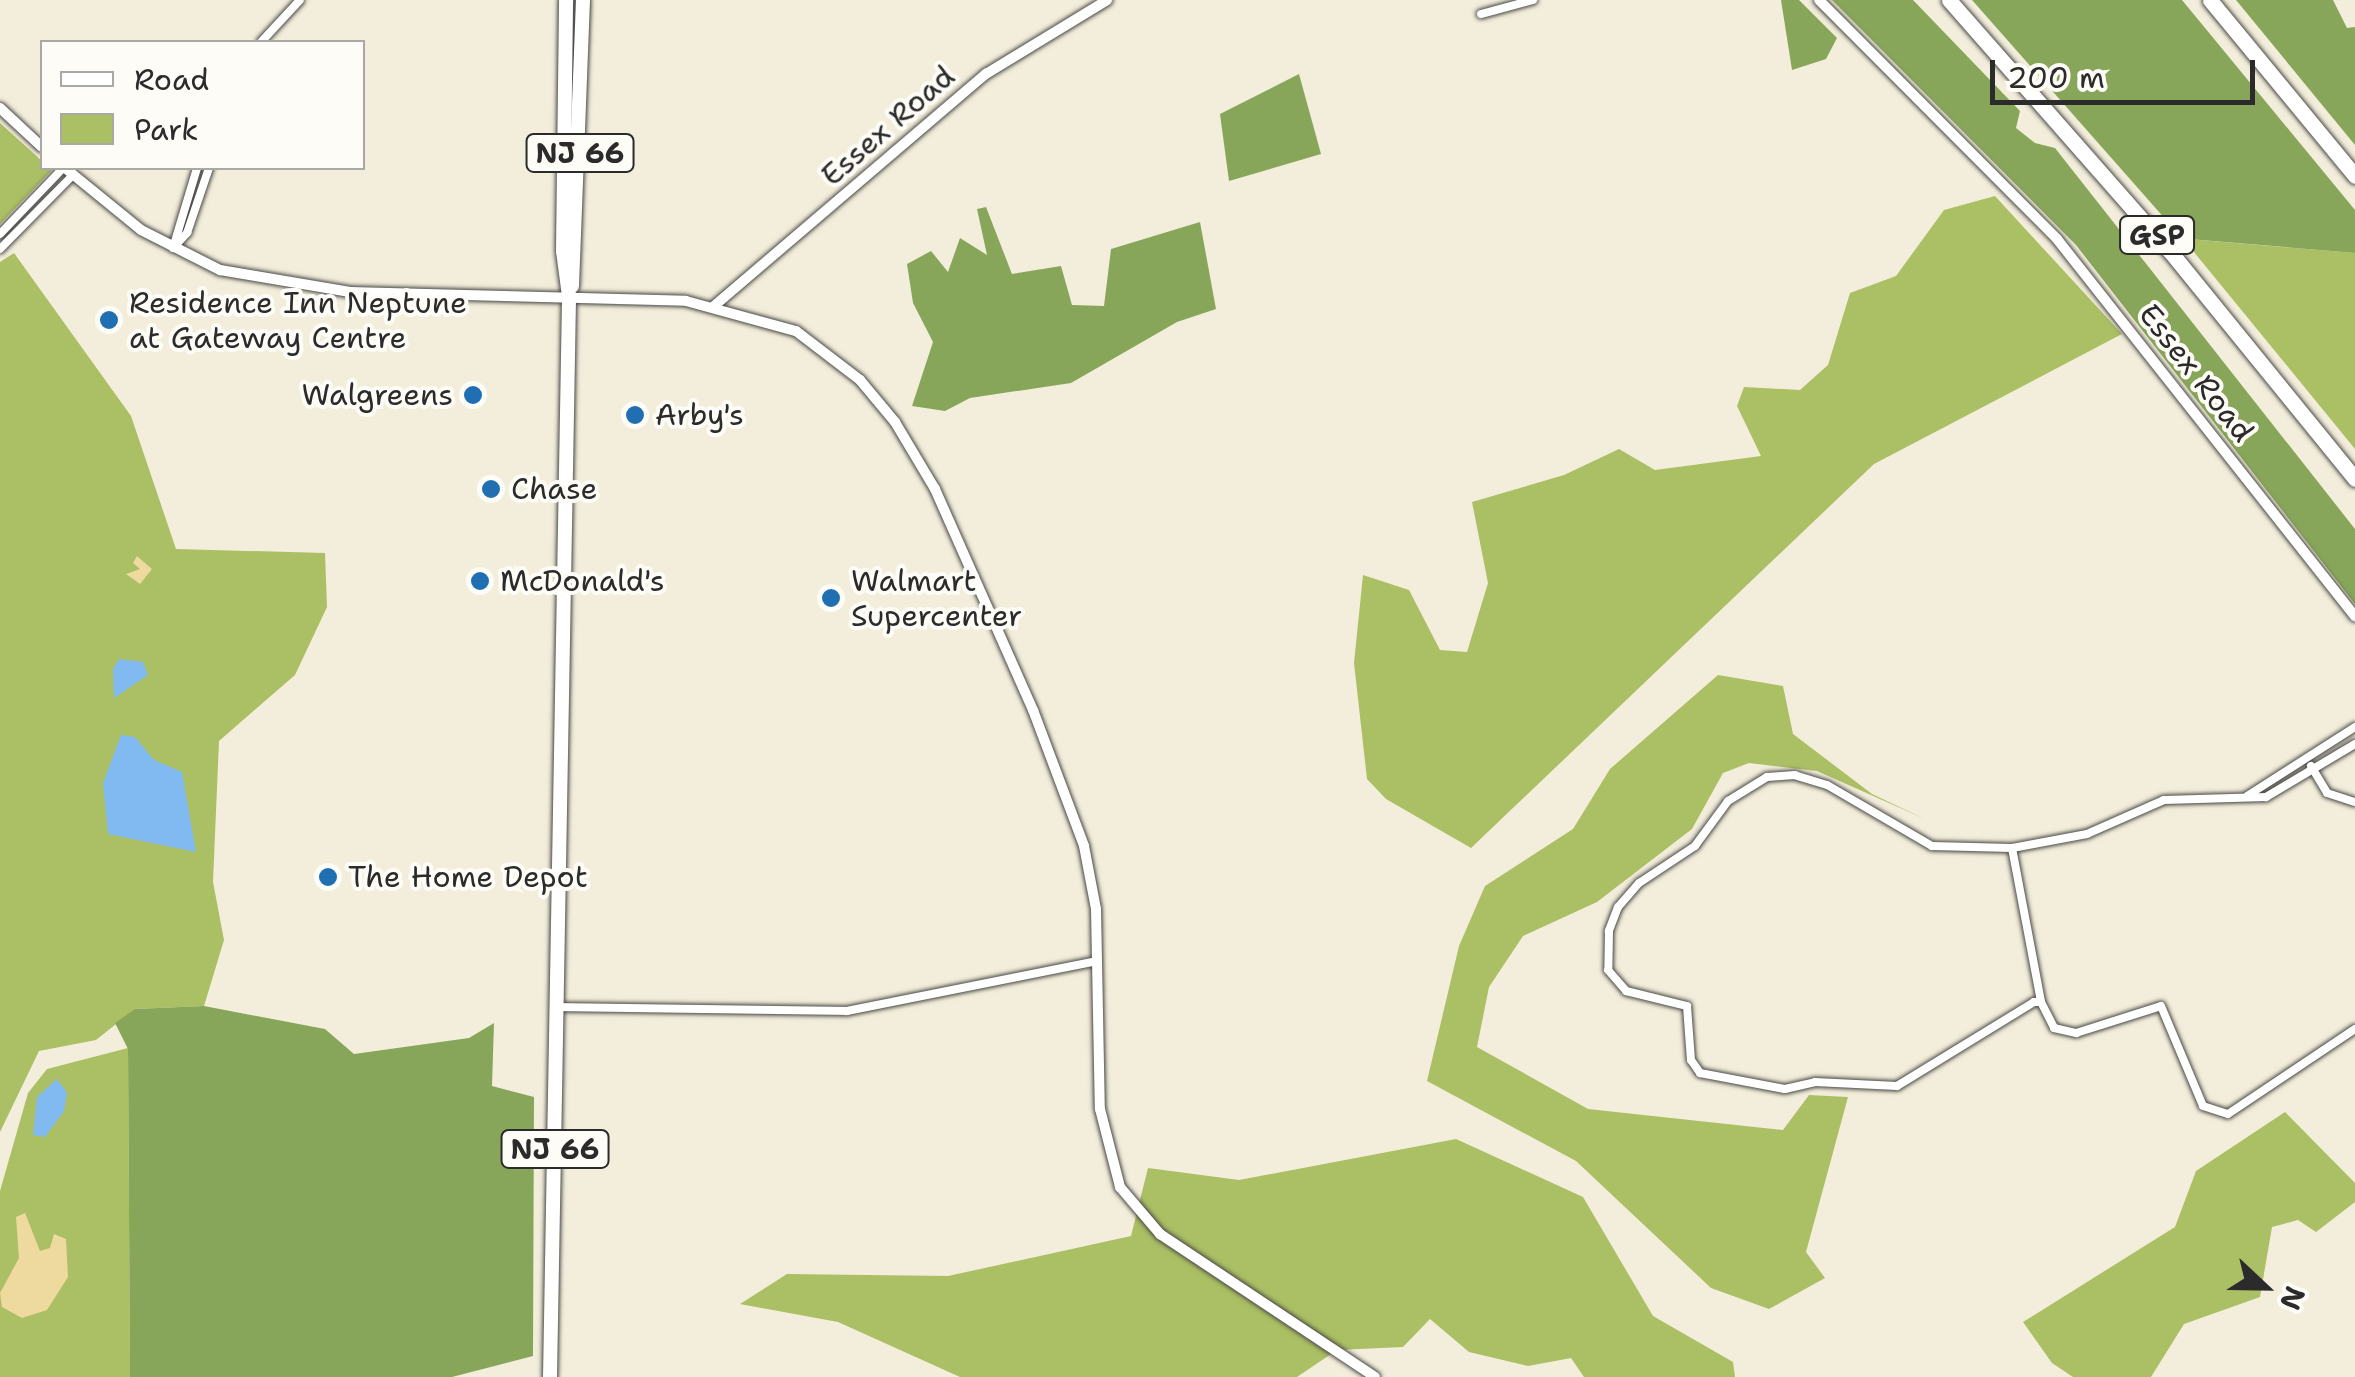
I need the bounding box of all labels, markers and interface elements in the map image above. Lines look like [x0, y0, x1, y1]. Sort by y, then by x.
legend [40, 40, 365, 170]
scale bar [1995, 40, 2260, 102]
text: 200 m [2007, 57, 2105, 98]
street label: Essex Road [814, 58, 962, 194]
text: Road [134, 59, 209, 100]
text: Park [134, 109, 198, 150]
road number: NJ 66 [525, 130, 635, 176]
road number: GSP [2117, 212, 2197, 258]
place label: Residence Inn Neptune at Gateway Centre [129, 285, 467, 356]
street label: Essex Road [2131, 297, 2261, 449]
marker: Residence Inn Neptune at Gateway Centre [98, 309, 120, 331]
place label: Walgreens [302, 377, 453, 413]
marker: Walgreens [462, 384, 484, 406]
place label: Arby's [655, 397, 744, 433]
marker: Arby's [624, 404, 646, 426]
place label: Chase [511, 471, 597, 507]
marker: Chase [480, 478, 502, 500]
place label: McDonald's [500, 563, 665, 599]
place label: Walmart Supercenter [851, 563, 1022, 634]
marker: McDonald's [469, 570, 491, 592]
marker: Walmart Supercenter [820, 587, 842, 609]
place label: The Home Depot [348, 859, 588, 895]
marker: The Home Depot [317, 866, 339, 888]
road number: NJ 66 [500, 1126, 610, 1172]
north arrow [2215, 1237, 2315, 1337]
text: N [2271, 1281, 2315, 1316]

